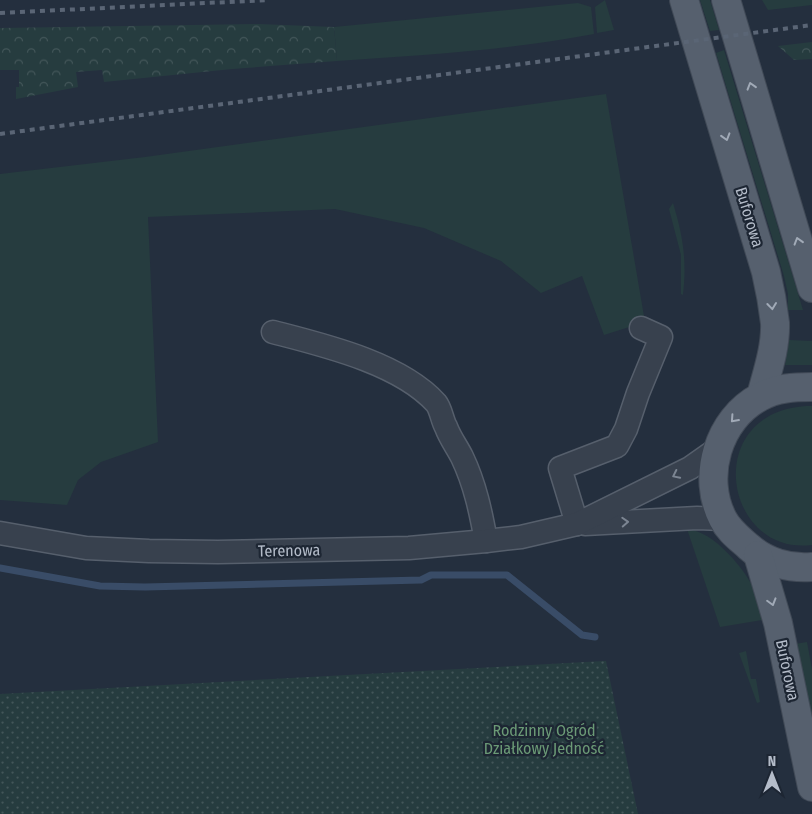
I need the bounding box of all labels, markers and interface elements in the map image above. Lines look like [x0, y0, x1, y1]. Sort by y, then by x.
one-way arrow [746, 82, 756, 90]
one-way arrow [720, 132, 730, 140]
street label: Buforowa [731, 185, 768, 250]
one-way arrow [793, 237, 803, 246]
one-way arrow [767, 301, 777, 310]
one-way arrow [731, 413, 740, 422]
one-way arrow [672, 469, 681, 479]
one-way arrow [622, 516, 630, 527]
street label: Terenowa [258, 540, 321, 561]
one-way arrow [767, 597, 777, 605]
street label: Buforowa [772, 638, 803, 703]
park label: Rodzinny Ogród Działkowy Jedność [484, 721, 604, 758]
north arrow [747, 749, 797, 799]
text: N [768, 753, 776, 770]

